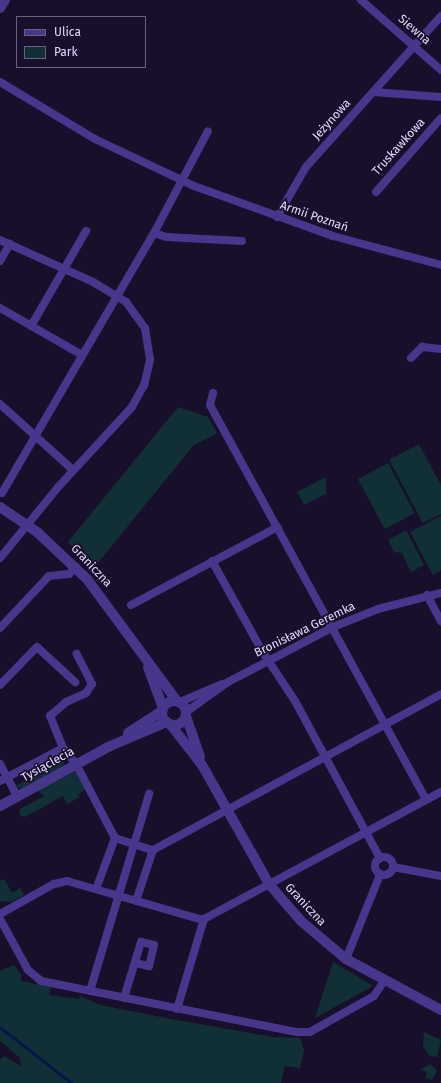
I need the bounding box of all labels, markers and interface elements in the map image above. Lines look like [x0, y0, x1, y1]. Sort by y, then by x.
street label: Siewna [395, 12, 433, 48]
legend [16, 16, 146, 68]
text: Ulica [54, 25, 81, 39]
text: Park [54, 45, 78, 59]
street label: Jeżynowa [310, 96, 354, 144]
street label: Truskawkowa [370, 115, 428, 179]
street label: Armii Poznań [278, 199, 350, 235]
street label: Graniczna [68, 542, 114, 590]
street label: Bronisława Geremka [252, 599, 358, 661]
street label: Tysiąclecia [19, 745, 77, 785]
street label: Graniczna [282, 881, 328, 929]

